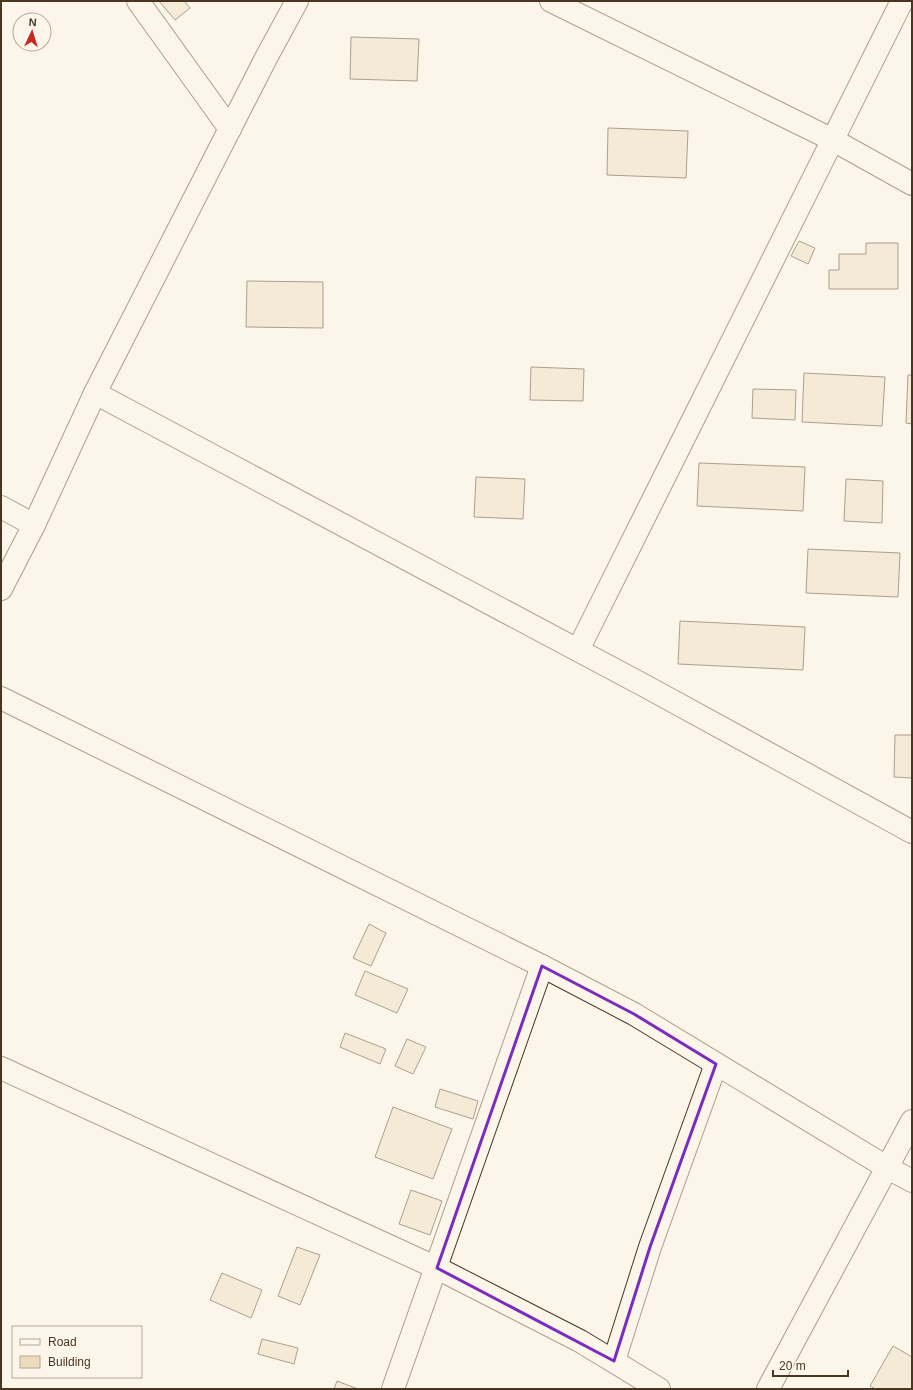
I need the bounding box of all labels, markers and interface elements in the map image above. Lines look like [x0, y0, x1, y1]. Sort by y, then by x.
north arrow [12, 12, 52, 52]
text: N [28, 16, 37, 28]
legend [12, 1326, 142, 1378]
text: Road [48, 1335, 77, 1349]
scale bar [773, 1352, 848, 1378]
text: Building [48, 1355, 91, 1369]
text: 20 m [779, 1359, 806, 1373]

